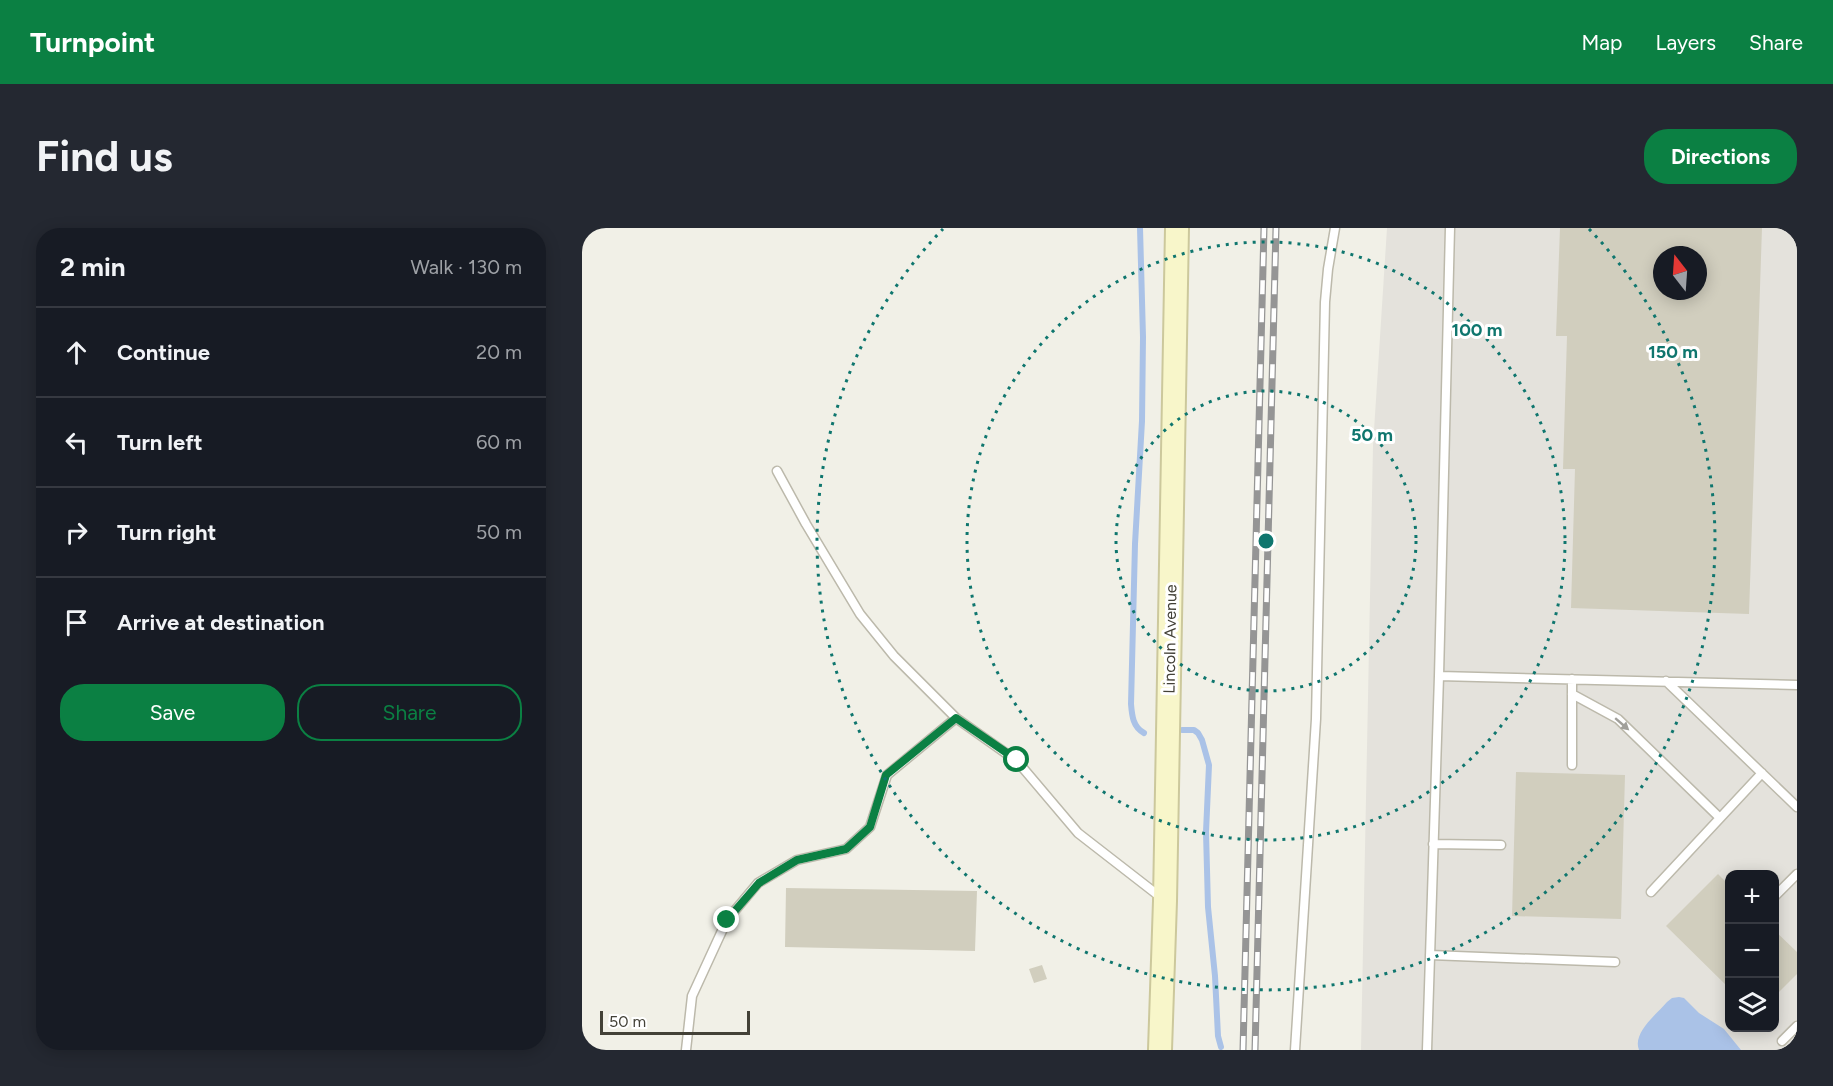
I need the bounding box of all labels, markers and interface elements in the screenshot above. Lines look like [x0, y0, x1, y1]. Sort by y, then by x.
text: Turnpoint [30, 25, 155, 59]
text: Map [1582, 30, 1622, 55]
text: Layers [1655, 30, 1716, 55]
text: Share [1749, 30, 1803, 55]
button: Directions [1644, 129, 1797, 184]
text: Find us [36, 131, 173, 182]
north arrow [1653, 246, 1707, 300]
text: 2 min [60, 251, 126, 283]
text: Walk · 130 m [410, 255, 522, 279]
text: 100 m [1452, 319, 1502, 341]
icon: ahead [60, 336, 93, 369]
text: Continue [117, 339, 210, 366]
text: 20 m [476, 340, 522, 364]
text: 150 m [1648, 341, 1698, 363]
text: 50 m [1351, 424, 1393, 446]
icon: left [60, 426, 93, 459]
text: Turn left [117, 429, 203, 456]
text: 60 m [476, 430, 522, 454]
icon: right [60, 516, 93, 549]
text: Turn right [117, 519, 216, 546]
text: 50 m [476, 520, 522, 544]
centre of rings [1256, 531, 1276, 551]
street label: Lincoln Avenue [1160, 584, 1180, 694]
icon: arrive [60, 606, 93, 639]
text: Arrive at destination [117, 609, 325, 636]
button: Save [60, 684, 285, 741]
button: Share [297, 684, 522, 741]
one-way arrow [1614, 717, 1629, 730]
route start [1003, 746, 1029, 772]
map controls [1725, 870, 1779, 1032]
button: + [1725, 870, 1779, 924]
route end [713, 906, 739, 932]
button: − [1725, 924, 1779, 978]
button: layers [1725, 978, 1779, 1032]
scale bar [600, 1008, 750, 1036]
text: 50 m [609, 1012, 646, 1031]

